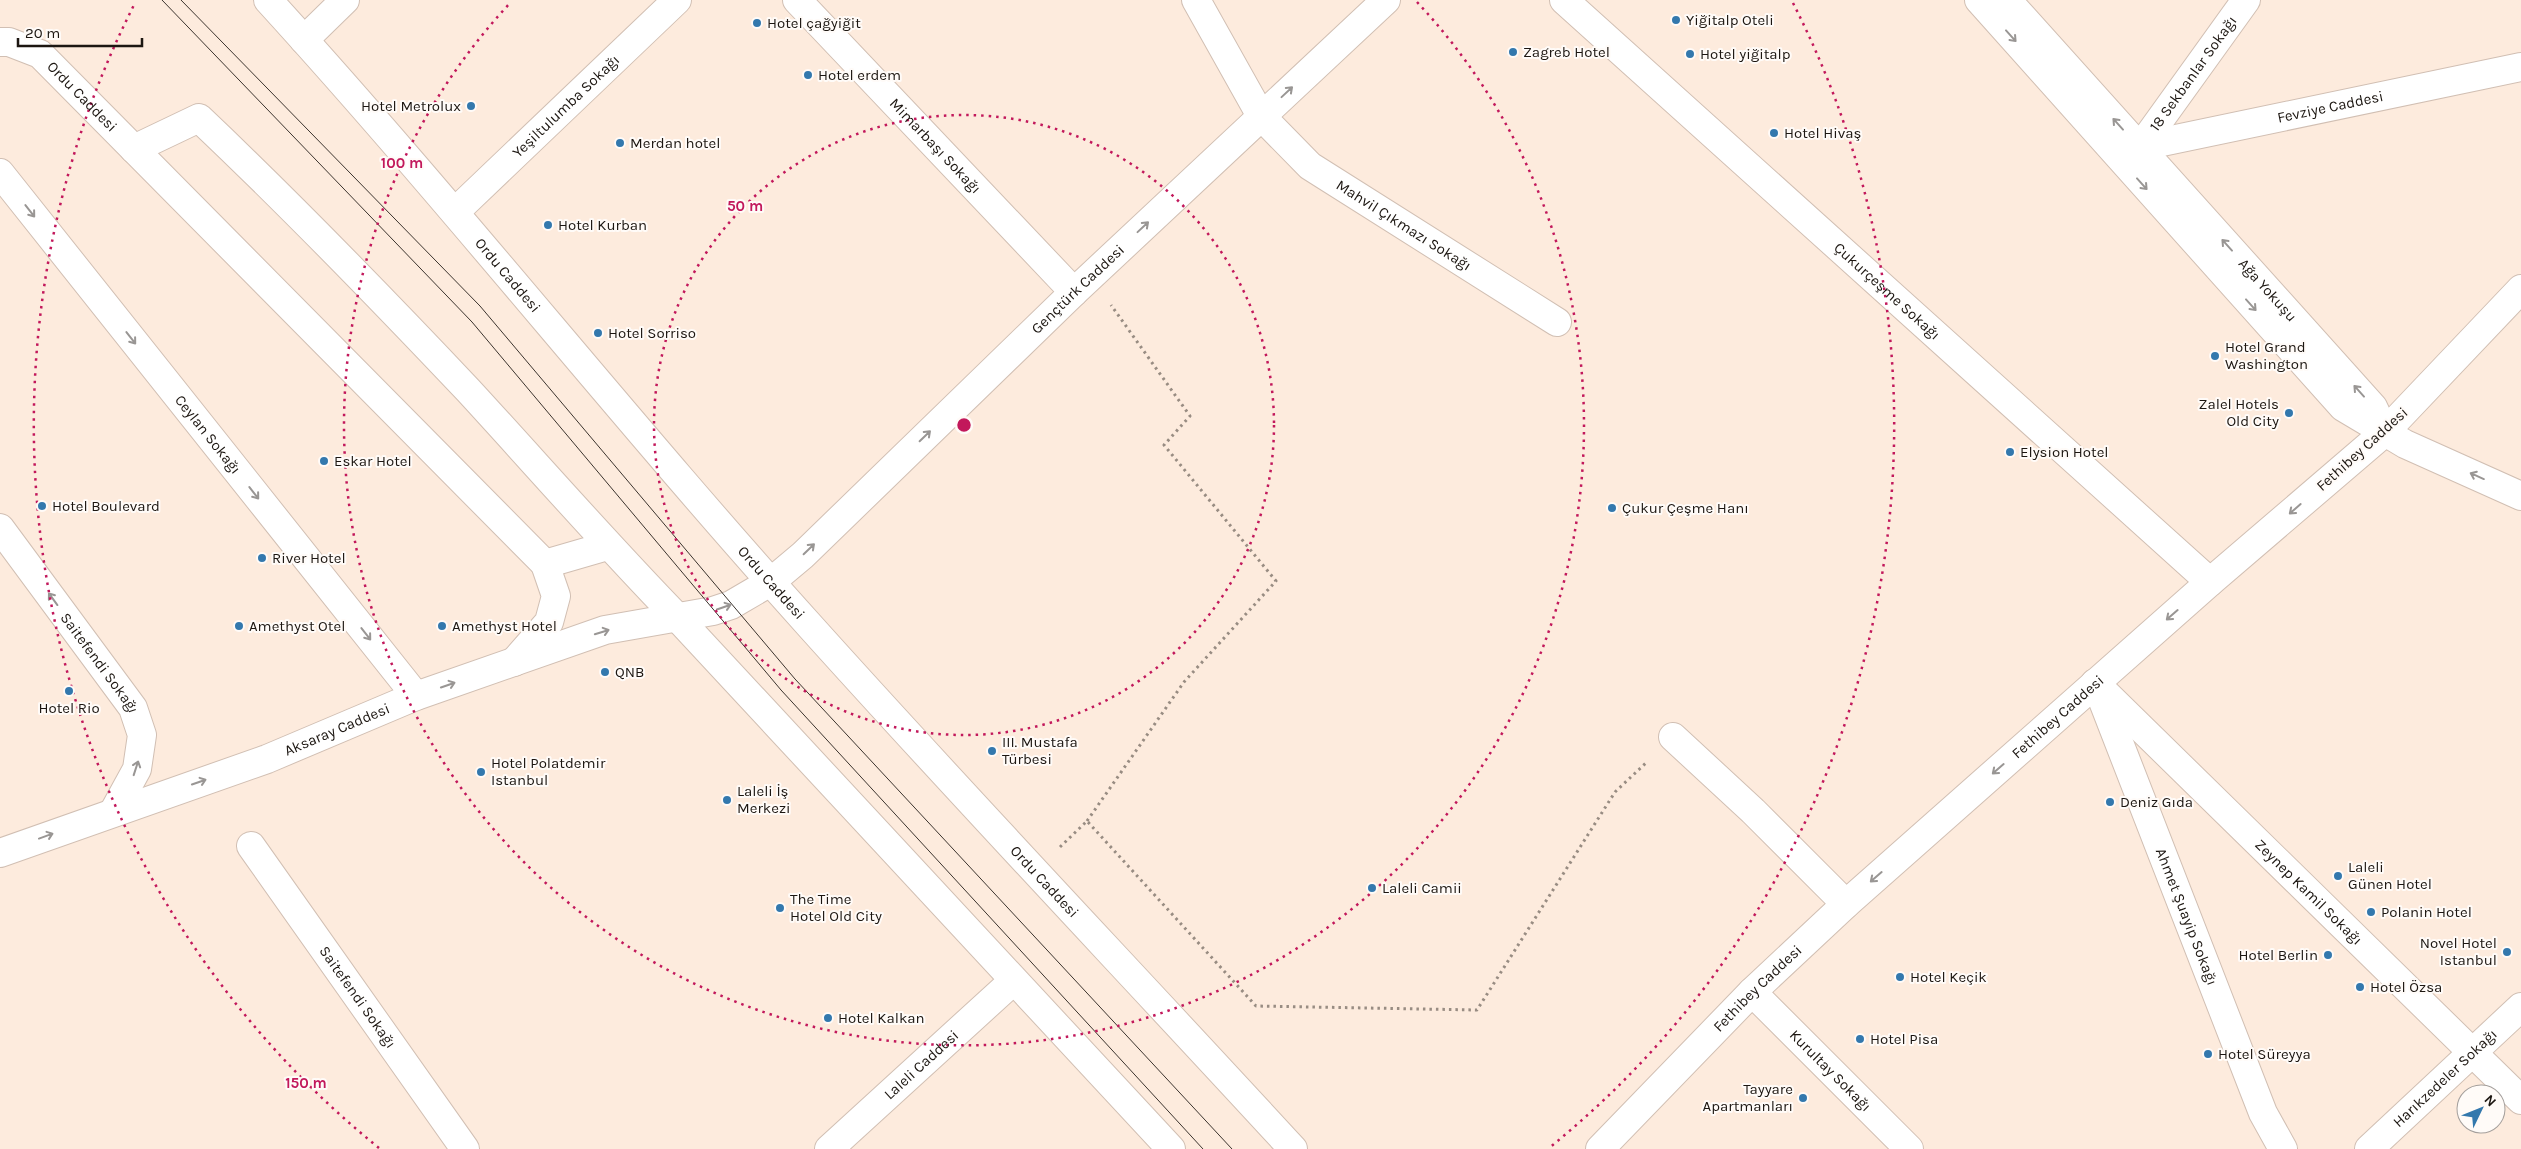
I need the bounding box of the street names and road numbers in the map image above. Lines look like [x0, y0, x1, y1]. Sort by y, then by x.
street label: 18 Sekbanlar Sokağı [2146, 12, 2241, 135]
street label: Yeşiltulumba Sokağı [509, 51, 623, 161]
street label: Ordu Caddesi [43, 57, 121, 135]
street label: Fevziye Caddesi [2276, 87, 2385, 127]
street label: Mimarbaşı Sokağı [886, 94, 985, 197]
street label: Mahvil Çıkmazı Sokağı [1333, 176, 1475, 275]
street label: Ordu Caddesi [471, 234, 544, 316]
street label: Çukurçeşme Sokağı [1830, 239, 1944, 344]
street label: Gençtürk Caddesi [1027, 241, 1128, 338]
street label: Ağa Yokuşu [2235, 255, 2301, 325]
street label: Ceylan Sokağı [171, 391, 245, 478]
street label: Fethibey Caddesi [2313, 403, 2411, 495]
street label: Ordu Caddesi [734, 542, 809, 623]
street label: Saitefendi Sokağı [57, 609, 143, 715]
street label: Fethibey Caddesi [2008, 671, 2107, 762]
street label: Aksaray Caddesi [281, 699, 392, 760]
street label: Zeynep Kamil Sokağı [2251, 836, 2366, 949]
street label: Ordu Caddesi [1007, 842, 1082, 921]
street label: Ahmet Şuayip Sokağı [2152, 845, 2221, 988]
street label: Fethibey Caddesi [1709, 941, 1806, 1036]
street label: Saitefendi Sokağı [315, 943, 400, 1052]
street label: Harıkzedeler Sokağı [2389, 1025, 2501, 1131]
street label: Laleli Caddesi [880, 1026, 962, 1103]
street label: Kurultay Sokağı [1786, 1026, 1875, 1115]

